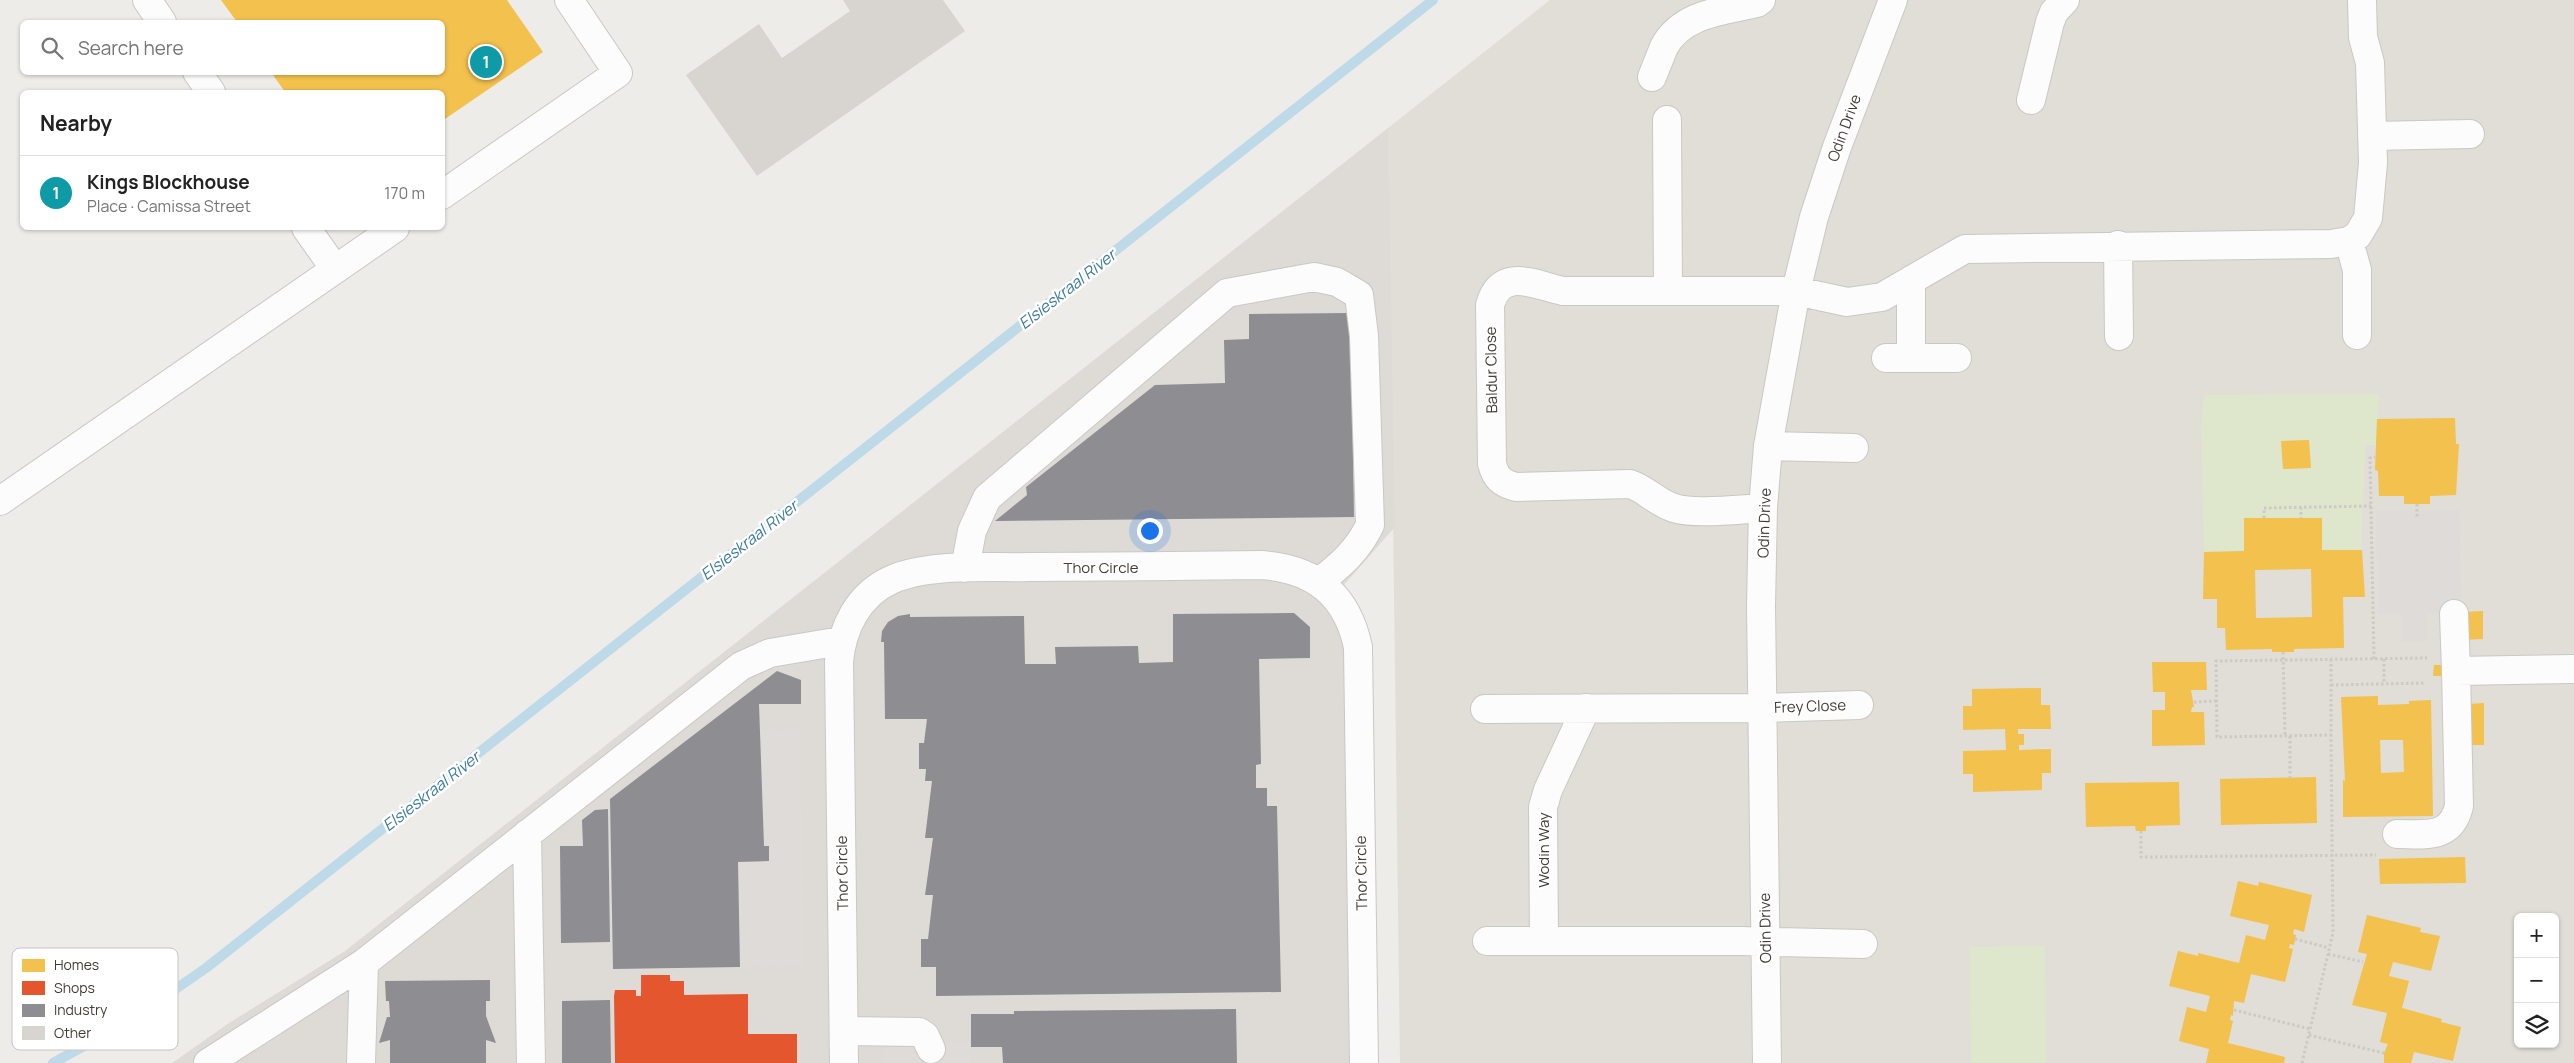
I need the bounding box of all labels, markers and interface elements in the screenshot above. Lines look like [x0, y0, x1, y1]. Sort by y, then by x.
search box [20, 20, 445, 75]
icon: search [38, 34, 66, 62]
text: Search here [78, 35, 184, 61]
pin: 1 [470, 43, 502, 81]
street label: Odin Drive [1822, 91, 1866, 165]
text: Nearby [40, 109, 112, 137]
text: Kings Blockhouse [87, 169, 250, 195]
text: 1 [52, 182, 60, 204]
text: 170 m [384, 182, 425, 204]
text: Place · Camissa Street [87, 195, 251, 217]
water label: Elsieskraal River [1014, 243, 1122, 334]
street label: Baldur Close [1480, 326, 1502, 414]
street label: Odin Drive [1752, 487, 1776, 558]
water label: Elsieskraal River [696, 494, 804, 585]
your location [1137, 518, 1163, 544]
street label: Thor Circle [1064, 557, 1139, 578]
street label: Frey Close [1774, 694, 1847, 718]
water label: Elsieskraal River [378, 745, 486, 836]
street label: Wodin Way [1533, 812, 1554, 888]
street label: Thor Circle [831, 835, 853, 911]
street label: Thor Circle [1350, 835, 1372, 911]
street label: Odin Drive [1754, 892, 1776, 963]
map controls [2514, 913, 2559, 1048]
button: + [2514, 913, 2559, 958]
legend [12, 948, 178, 1050]
text: Homes [54, 955, 99, 974]
button: − [2514, 958, 2559, 1003]
text: Shops [54, 978, 95, 997]
text: Industry [54, 1000, 108, 1019]
button: layers [2514, 1003, 2559, 1048]
text: Other [54, 1023, 91, 1042]

